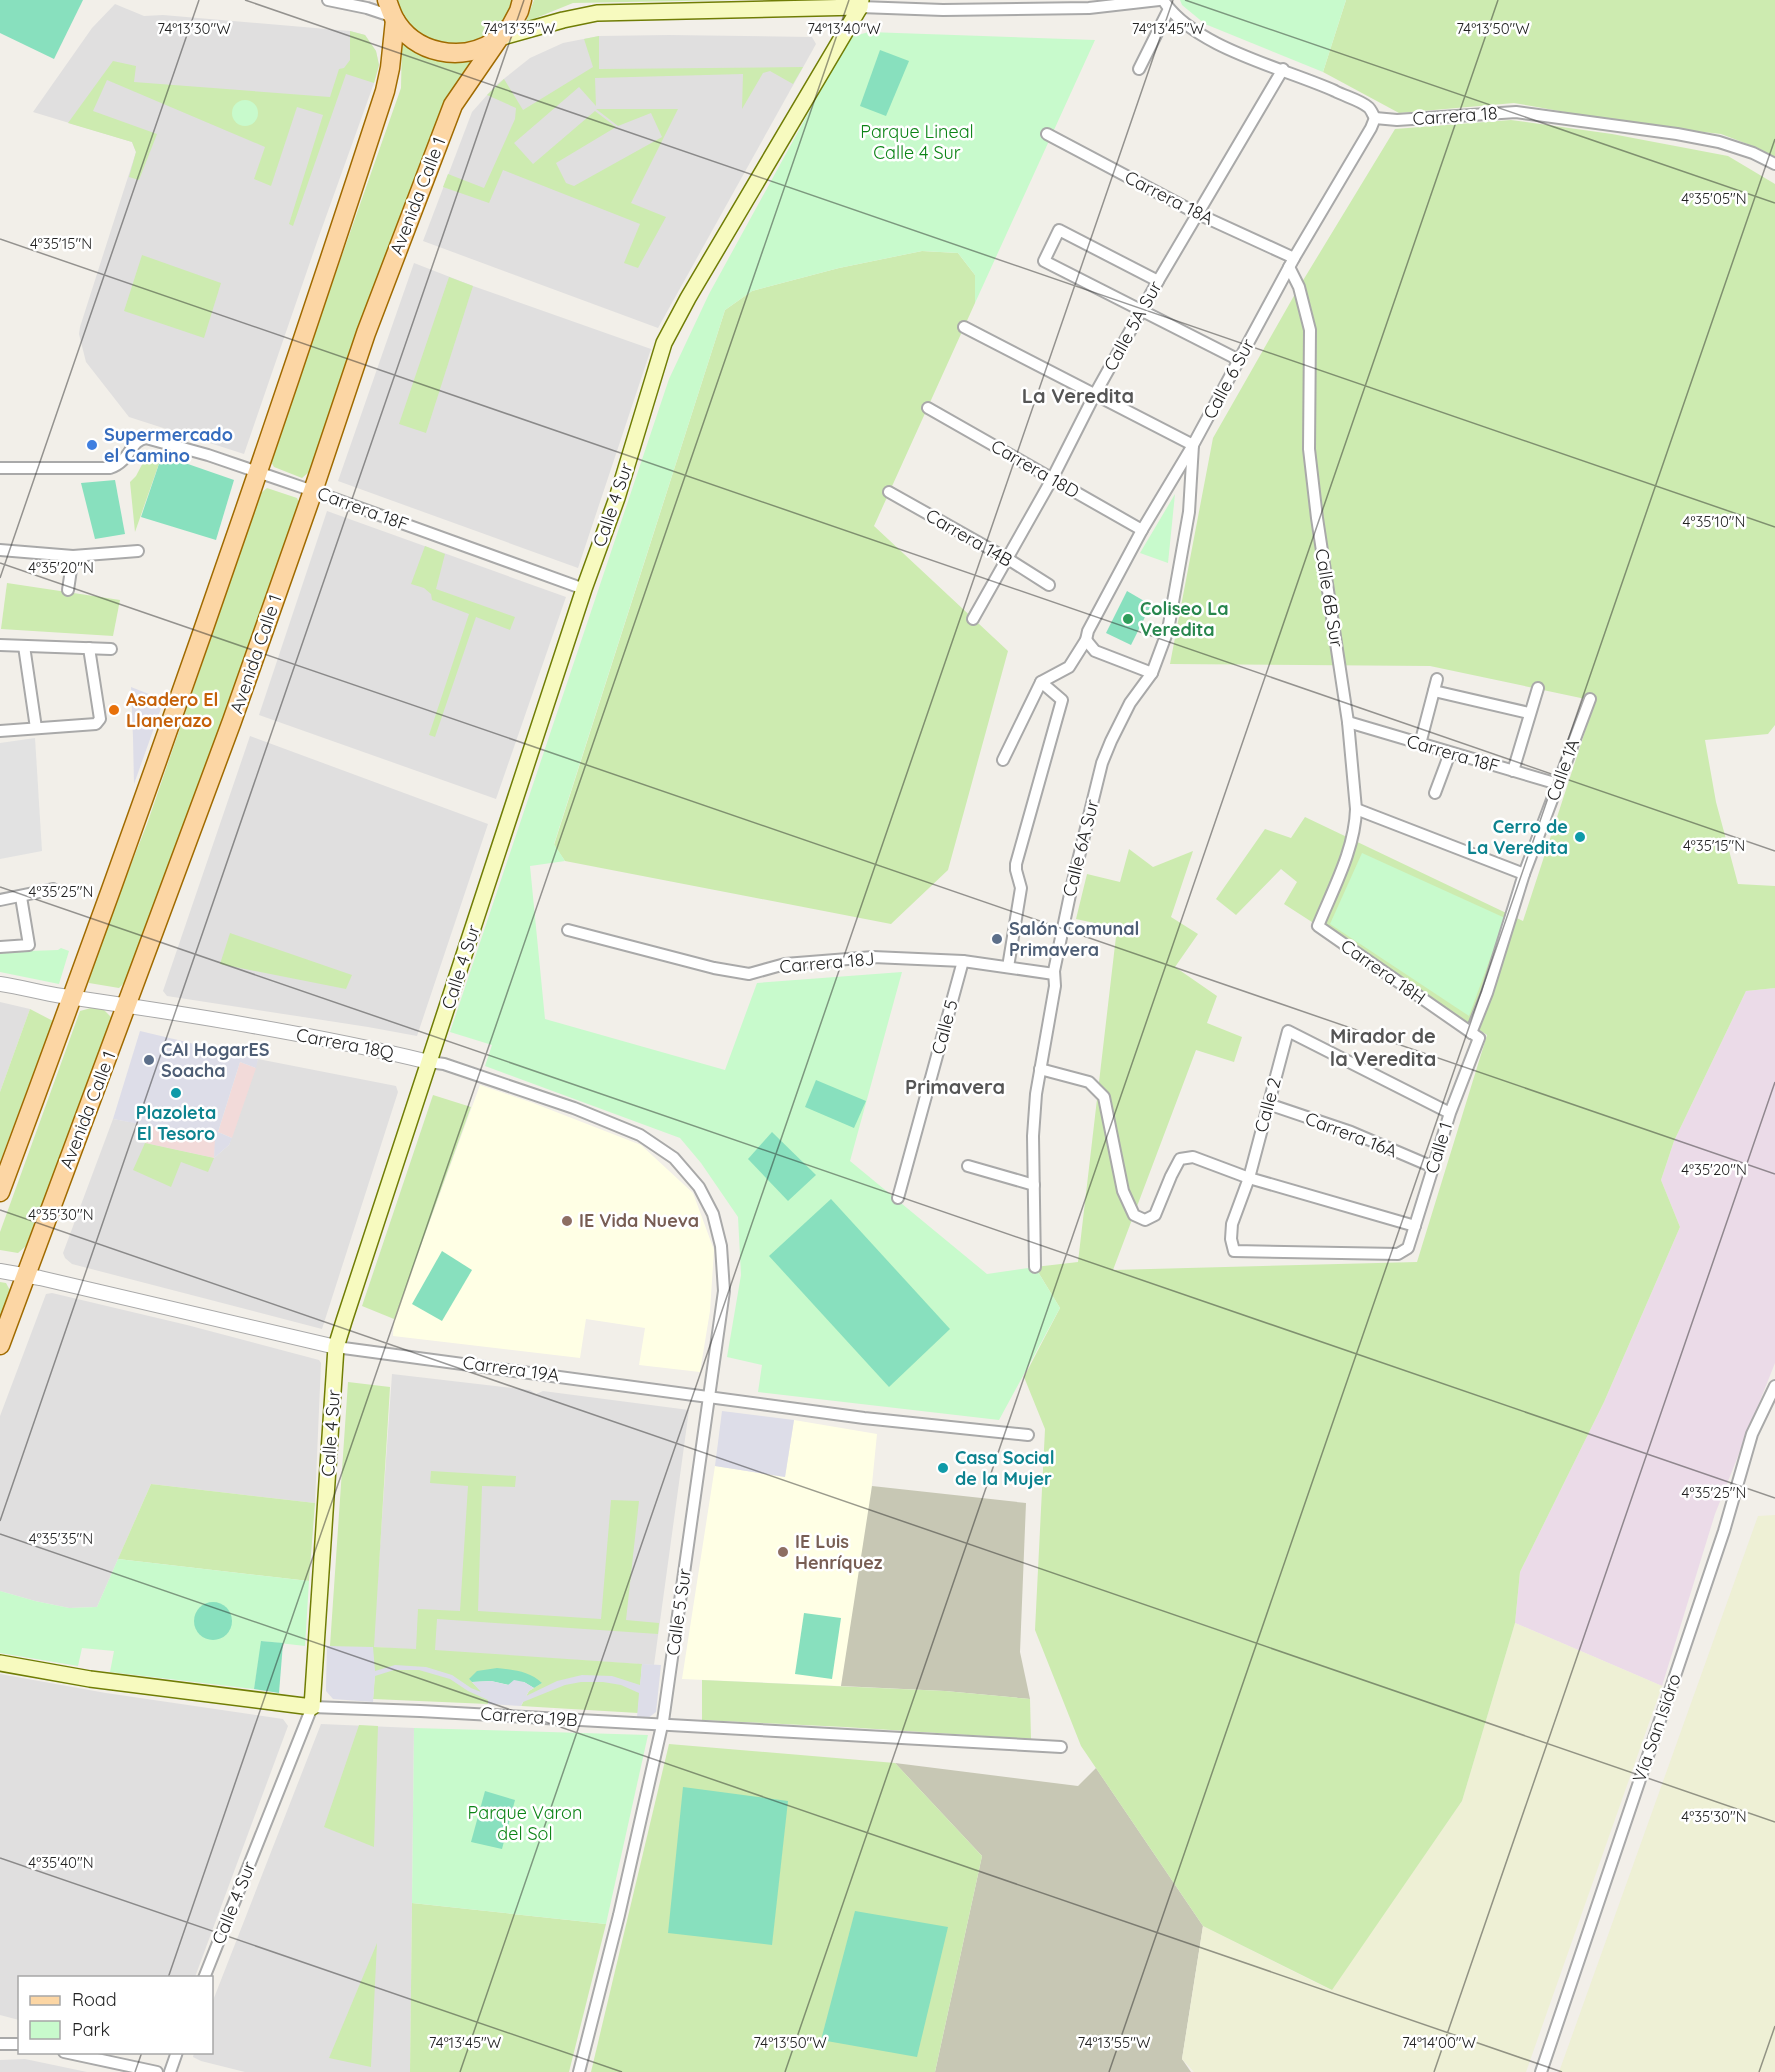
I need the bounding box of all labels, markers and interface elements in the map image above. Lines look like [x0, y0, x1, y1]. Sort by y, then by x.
text: 74°13'30"W [157, 19, 231, 38]
text: 74°13'35"W [483, 19, 556, 38]
text: 74°13'40"W [807, 19, 881, 38]
text: 74°13'45"W [1132, 19, 1205, 38]
text: 74°13'50"W [1456, 19, 1530, 38]
street label: Carrera 18 [1412, 101, 1498, 130]
park label: Parque Lineal Calle 4 Sur [860, 120, 974, 164]
street label: Avenida Calle 1 [385, 134, 451, 258]
street label: Carrera 18A [1121, 165, 1218, 230]
text: 4°35'05"N [1681, 189, 1747, 208]
text: 4°35'15"N [30, 234, 92, 253]
street label: Calle 5A Sur [1098, 277, 1167, 375]
street label: Calle 6 Sur [1198, 335, 1259, 423]
district label: La Veredita [1022, 383, 1134, 408]
place label: Supermercado el Camino [104, 423, 233, 467]
street label: Carrera 18D [987, 434, 1084, 503]
marker: Supermercado el Camino [85, 438, 99, 452]
street label: Calle 4 Sur [587, 460, 638, 550]
street label: Carrera 18F [314, 481, 412, 536]
street label: Carrera 14B [922, 503, 1017, 572]
text: 4°35'10"N [1683, 512, 1745, 531]
street label: Calle 6B Sur [1310, 547, 1349, 649]
text: 4°35'20"N [28, 558, 94, 577]
street label: Avenida Calle 1 [224, 591, 287, 716]
place label: Coliseo La Veredita [1140, 597, 1229, 641]
marker: Coliseo La Veredita [1121, 612, 1135, 626]
place label: Asadero El Llanerazo [126, 688, 218, 732]
marker: Asadero El Llanerazo [107, 703, 121, 717]
street label: Carrera 18F [1404, 729, 1502, 778]
street label: Calle 1A [1541, 735, 1584, 804]
street label: Calle 6A Sur [1057, 797, 1104, 899]
place label: Cerro de La Veredita [1467, 815, 1568, 859]
marker: Cerro de La Veredita [1573, 830, 1587, 844]
text: 4°35'15"N [1683, 836, 1745, 855]
text: 4°35'25"N [29, 882, 93, 901]
place label: Salón Comunal Primavera [1009, 917, 1139, 961]
street label: Calle 4 Sur [436, 922, 485, 1012]
marker: Salón Comunal Primavera [990, 932, 1004, 946]
street label: Carrera 18H [1336, 934, 1430, 1009]
street label: Carrera 18J [778, 947, 876, 978]
street label: Calle 5 [926, 997, 963, 1057]
street label: Carrera 18Q [294, 1023, 397, 1064]
district label: Mirador de la Veredita [1330, 1023, 1436, 1071]
place label: CAI HogarES Soacha [161, 1038, 270, 1082]
street label: Avenida Calle 1 [55, 1048, 121, 1172]
marker: CAI HogarES Soacha [142, 1053, 156, 1067]
district label: Primavera [905, 1074, 1005, 1099]
street label: Calle 2 [1249, 1075, 1286, 1135]
marker: Plazoleta El Tesoro [169, 1086, 183, 1100]
place label: Plazoleta El Tesoro [136, 1101, 216, 1145]
street label: Carrera 16A [1302, 1106, 1401, 1163]
street label: Calle 1 [1420, 1119, 1457, 1176]
text: 4°35'20"N [1681, 1160, 1747, 1179]
text: 4°35'30"N [28, 1205, 94, 1224]
place label: IE Vida Nueva [579, 1209, 699, 1232]
marker: IE Vida Nueva [560, 1214, 574, 1228]
street label: Carrera 19A [461, 1350, 561, 1387]
street label: Calle 4 Sur [316, 1388, 345, 1477]
place label: Casa Social de la Mujer [955, 1446, 1055, 1490]
marker: Casa Social de la Mujer [936, 1461, 950, 1475]
text: 4°35'25"N [1682, 1483, 1746, 1502]
text: 4°35'35"N [29, 1529, 93, 1548]
place label: IE Luis Henríquez [795, 1530, 883, 1574]
marker: IE Luis Henríquez [776, 1545, 790, 1559]
street label: Calle 5 Sur [661, 1567, 696, 1657]
street label: Vía San Isidro [1627, 1671, 1686, 1785]
street label: Carrera 19B [480, 1702, 578, 1731]
park label: Parque Varon del Sol [468, 1801, 582, 1845]
text: 4°35'30"N [1681, 1807, 1747, 1826]
text: 4°35'40"N [28, 1853, 94, 1872]
street label: Calle 4 Sur [206, 1858, 261, 1948]
legend [18, 1976, 213, 2054]
text: Road [72, 1988, 117, 2011]
text: Park [72, 2018, 110, 2041]
text: 74°13'45"W [429, 2033, 502, 2052]
text: 74°13'50"W [753, 2033, 827, 2052]
text: 74°13'55"W [1078, 2033, 1151, 2052]
text: 74°14'00"W [1402, 2033, 1477, 2052]

